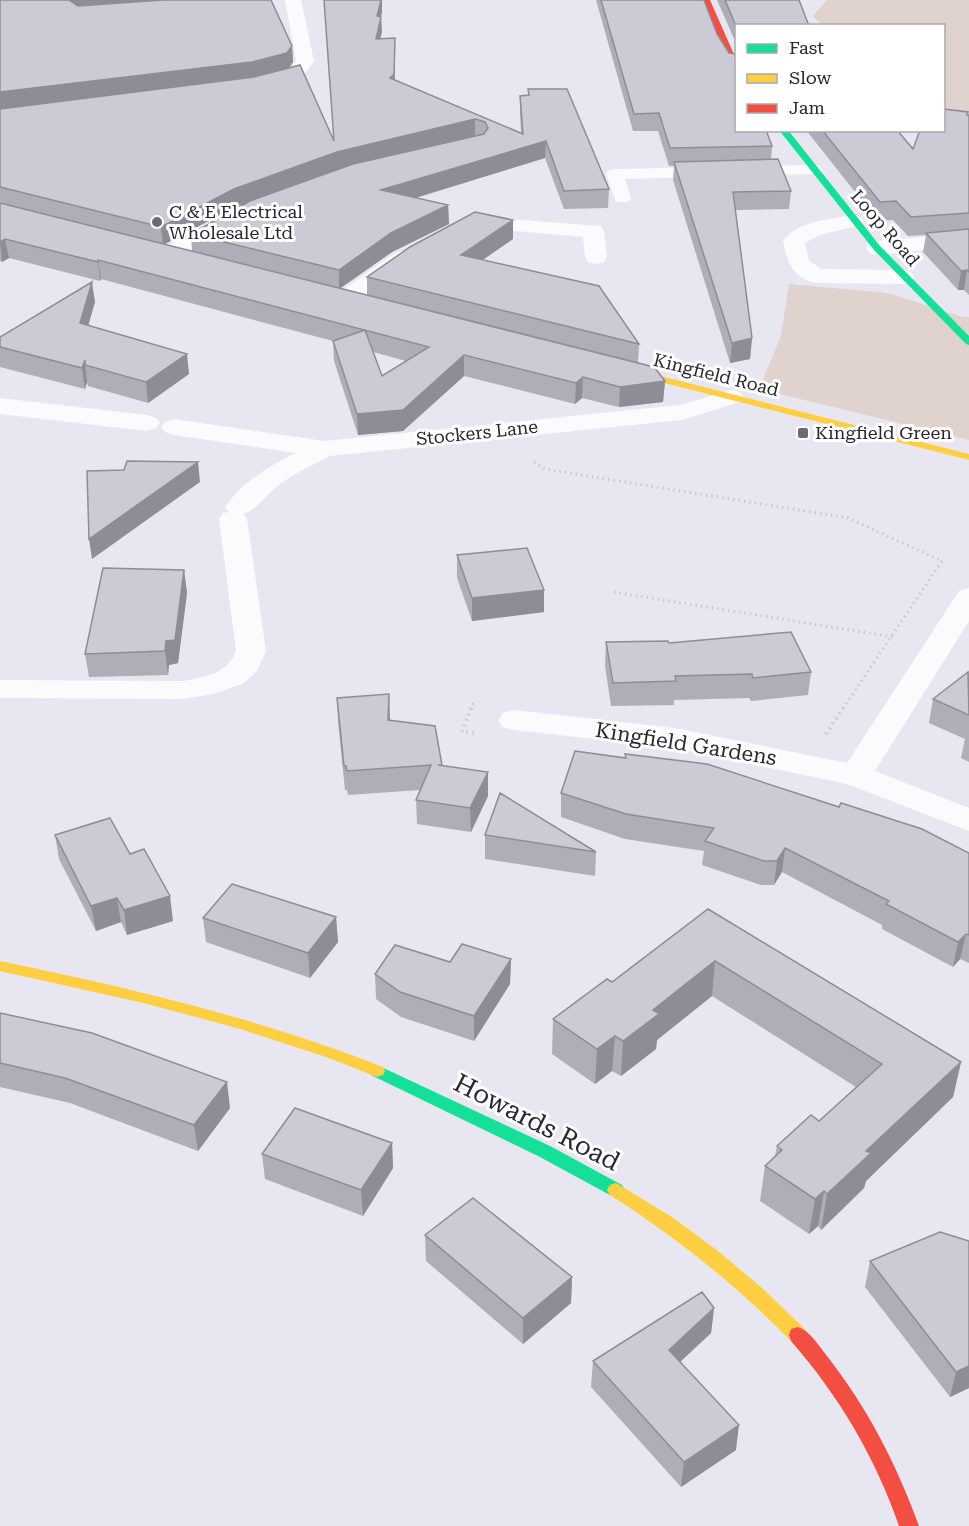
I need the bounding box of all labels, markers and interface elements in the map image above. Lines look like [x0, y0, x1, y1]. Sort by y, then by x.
legend [735, 24, 945, 132]
text: Fast [789, 37, 824, 58]
text: Slow [789, 67, 831, 88]
text: Jam [789, 97, 825, 118]
street label: Loop Road [847, 185, 924, 270]
place label: C & E Electrical Wholesale Ltd [169, 201, 303, 243]
marker: C & E Electrical Wholesale Ltd [150, 215, 164, 229]
street label: Kingfield Road [651, 349, 781, 400]
street label: Stockers Lane [415, 416, 539, 449]
place label: Kingfield Green [815, 422, 952, 443]
marker: Kingfield Green [796, 426, 810, 440]
street label: Kingfield Gardens [594, 718, 778, 770]
street label: Howards Road [449, 1067, 625, 1177]

